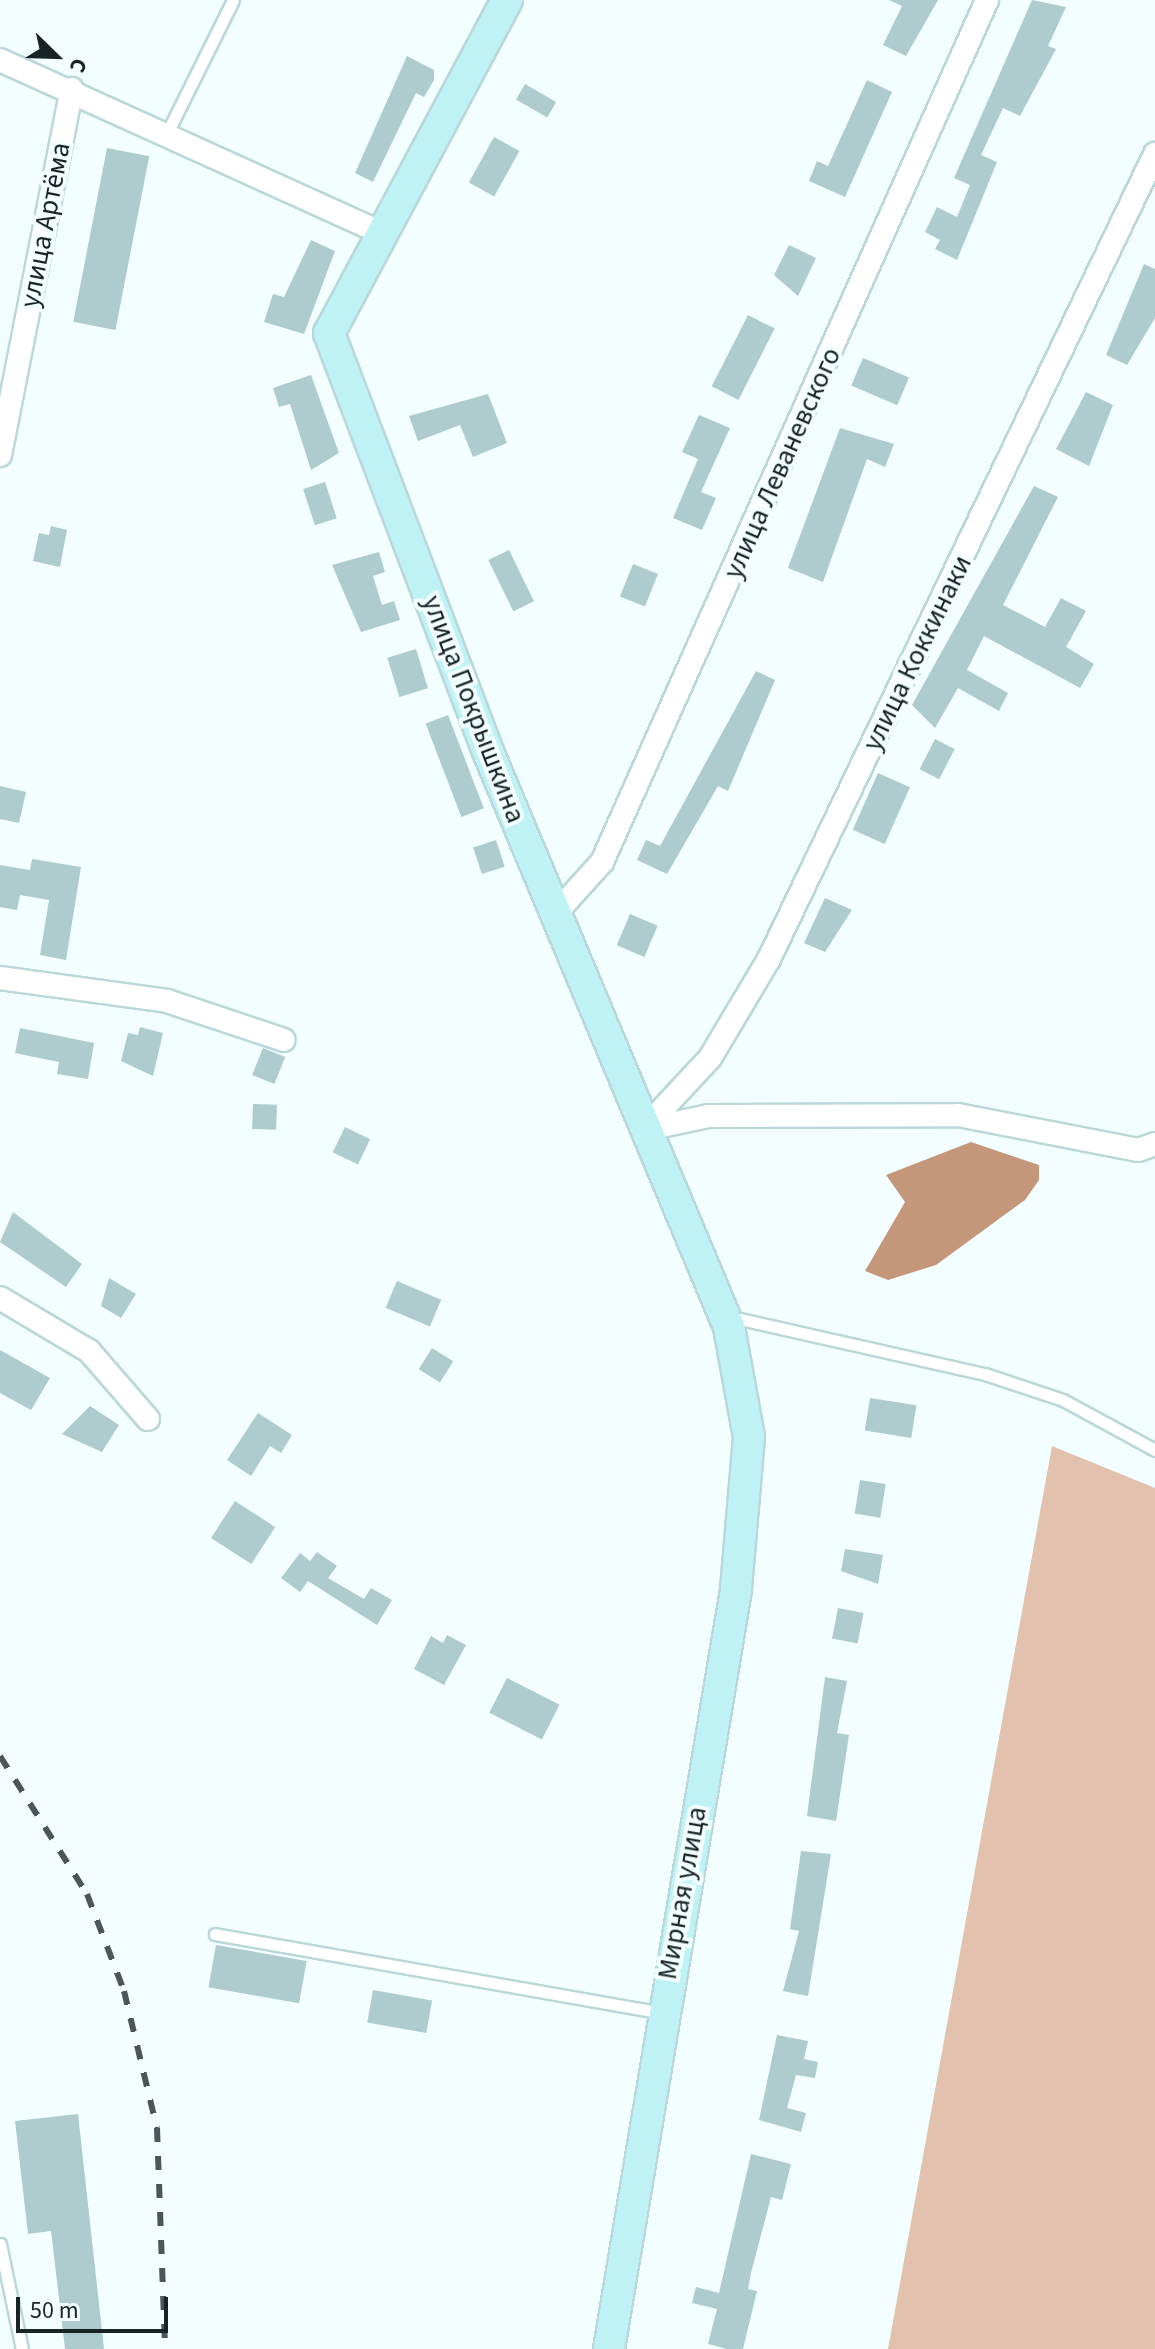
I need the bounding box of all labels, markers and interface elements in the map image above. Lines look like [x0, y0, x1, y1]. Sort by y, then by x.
north arrow [16, 16, 96, 96]
text: С [61, 53, 95, 78]
street label: улица Артёма [13, 140, 77, 310]
street label: улица Леваневского [716, 342, 848, 584]
street label: улица Коккинаки [855, 550, 979, 756]
street label: улица Покрышкина [415, 590, 533, 828]
street label: Мирная улица [650, 1804, 714, 1982]
scale bar [20, 2281, 172, 2331]
text: 50 m [30, 2293, 79, 2328]

